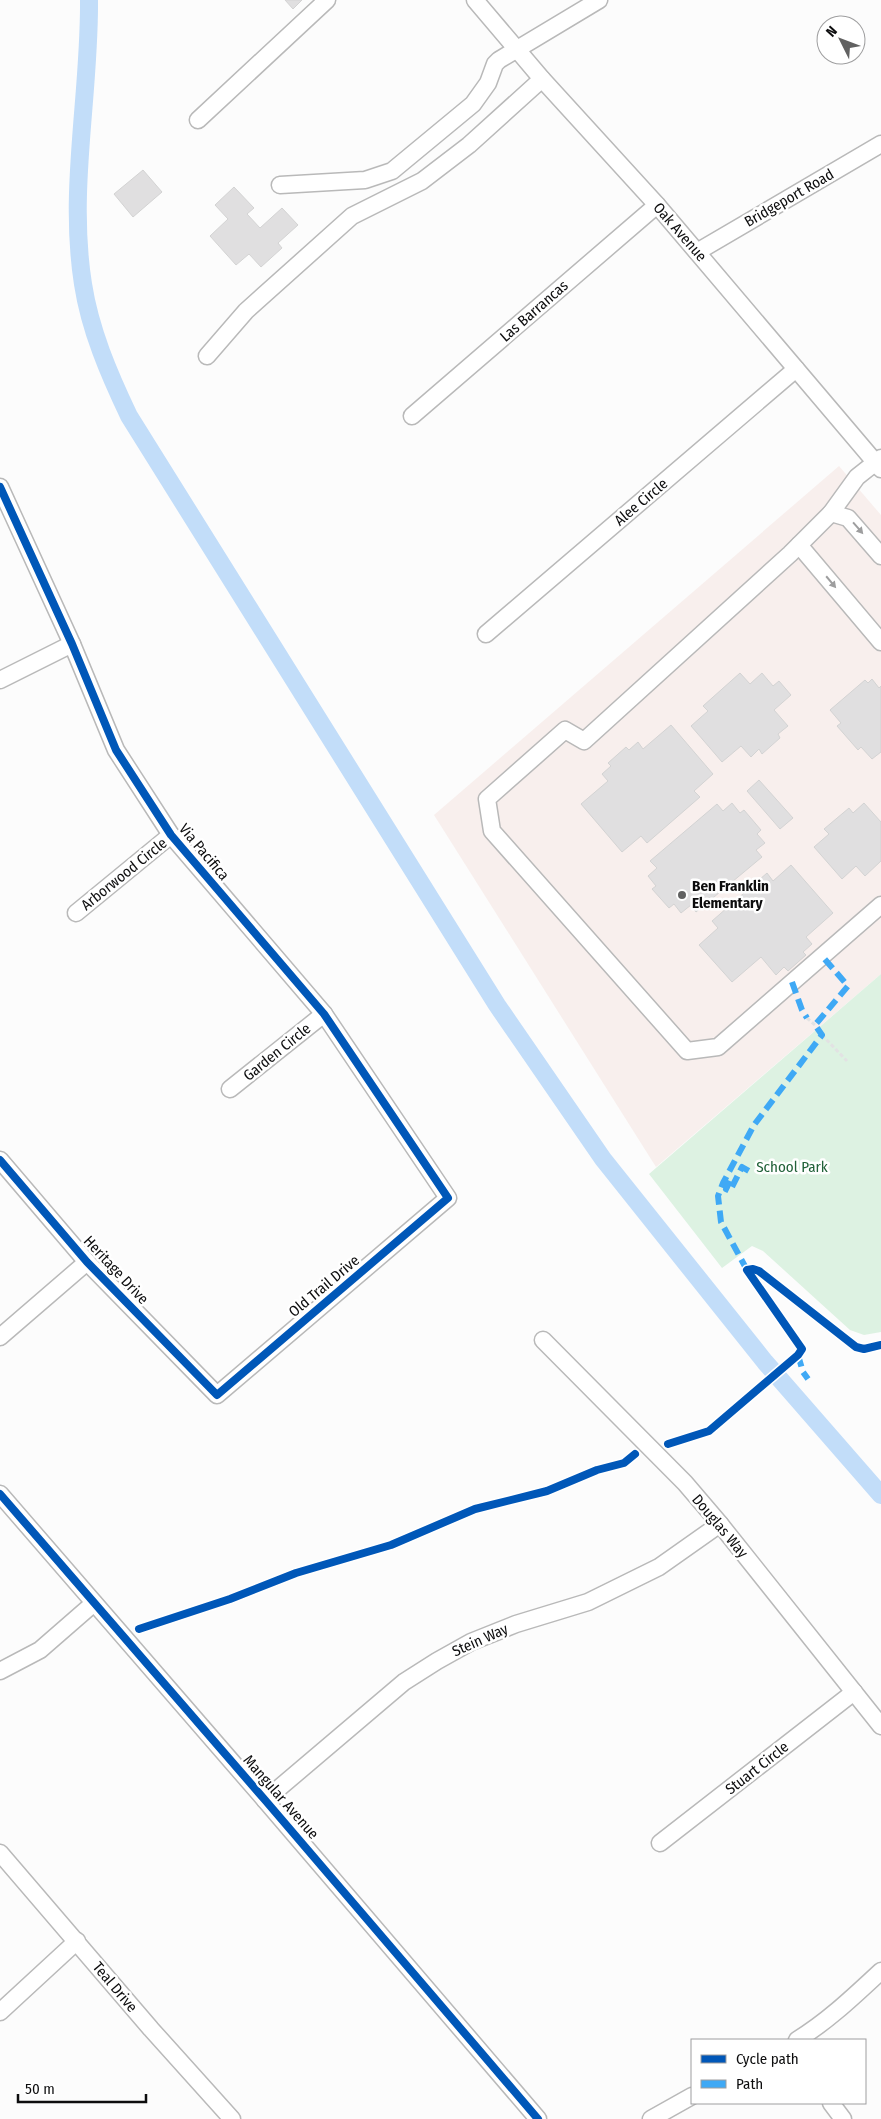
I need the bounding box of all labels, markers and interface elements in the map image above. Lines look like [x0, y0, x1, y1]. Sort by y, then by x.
north arrow [816, 15, 866, 65]
text: N [823, 23, 841, 40]
street label: Bridgeport Road [741, 165, 837, 231]
street label: Oak Avenue [650, 199, 710, 265]
street label: Las Barrancas [496, 277, 572, 345]
street label: Alee Circle [611, 475, 671, 529]
one-way arrow [852, 522, 863, 535]
one-way arrow [825, 576, 836, 589]
street label: Via Pacifica [175, 820, 233, 884]
street label: Arborwood Circle [77, 834, 171, 914]
place label: Ben Franklin Elementary [692, 877, 769, 912]
marker: Ben Franklin Elementary [676, 889, 688, 901]
street label: Garden Circle [240, 1019, 314, 1085]
park label: School Park [756, 1158, 828, 1176]
street label: Heritage Drive [80, 1232, 152, 1308]
street label: Old Trail Drive [285, 1251, 363, 1321]
street label: Douglas Way [688, 1491, 752, 1562]
street label: Stein Way [449, 1620, 511, 1660]
street label: Stuart Circle [722, 1738, 792, 1798]
street label: Mangular Avenue [240, 1751, 322, 1843]
street label: Teal Drive [89, 1958, 141, 2016]
legend [691, 2039, 866, 2104]
text: Cycle path [736, 2050, 799, 2068]
scale bar [18, 2072, 145, 2104]
text: Path [736, 2075, 763, 2093]
text: 50 m [25, 2080, 55, 2098]

